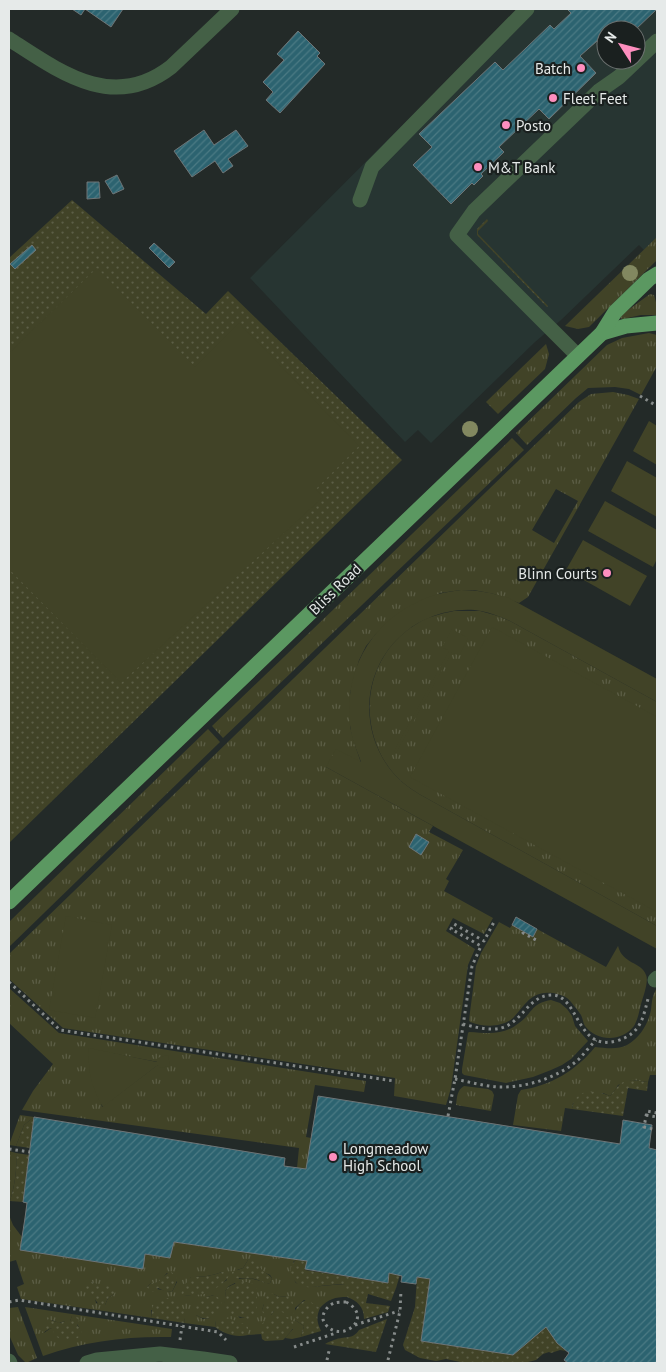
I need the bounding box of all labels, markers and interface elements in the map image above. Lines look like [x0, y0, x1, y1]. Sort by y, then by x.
north arrow [596, 20, 646, 70]
text: N [600, 28, 620, 46]
place label: Batch [535, 59, 571, 78]
marker: Batch [575, 62, 587, 74]
place label: Fleet Feet [563, 89, 627, 108]
marker: Fleet Feet [547, 92, 559, 104]
place label: Posto [516, 116, 551, 135]
marker: Posto [500, 119, 512, 131]
place label: M&T Bank [488, 158, 556, 177]
marker: M&T Bank [472, 161, 484, 173]
street label: Bliss Road [305, 559, 365, 619]
place label: Blinn Courts [518, 564, 597, 583]
marker: Blinn Courts [601, 567, 613, 579]
place label: Longmeadow High School [343, 1139, 428, 1175]
marker: Longmeadow High School [327, 1151, 339, 1163]

